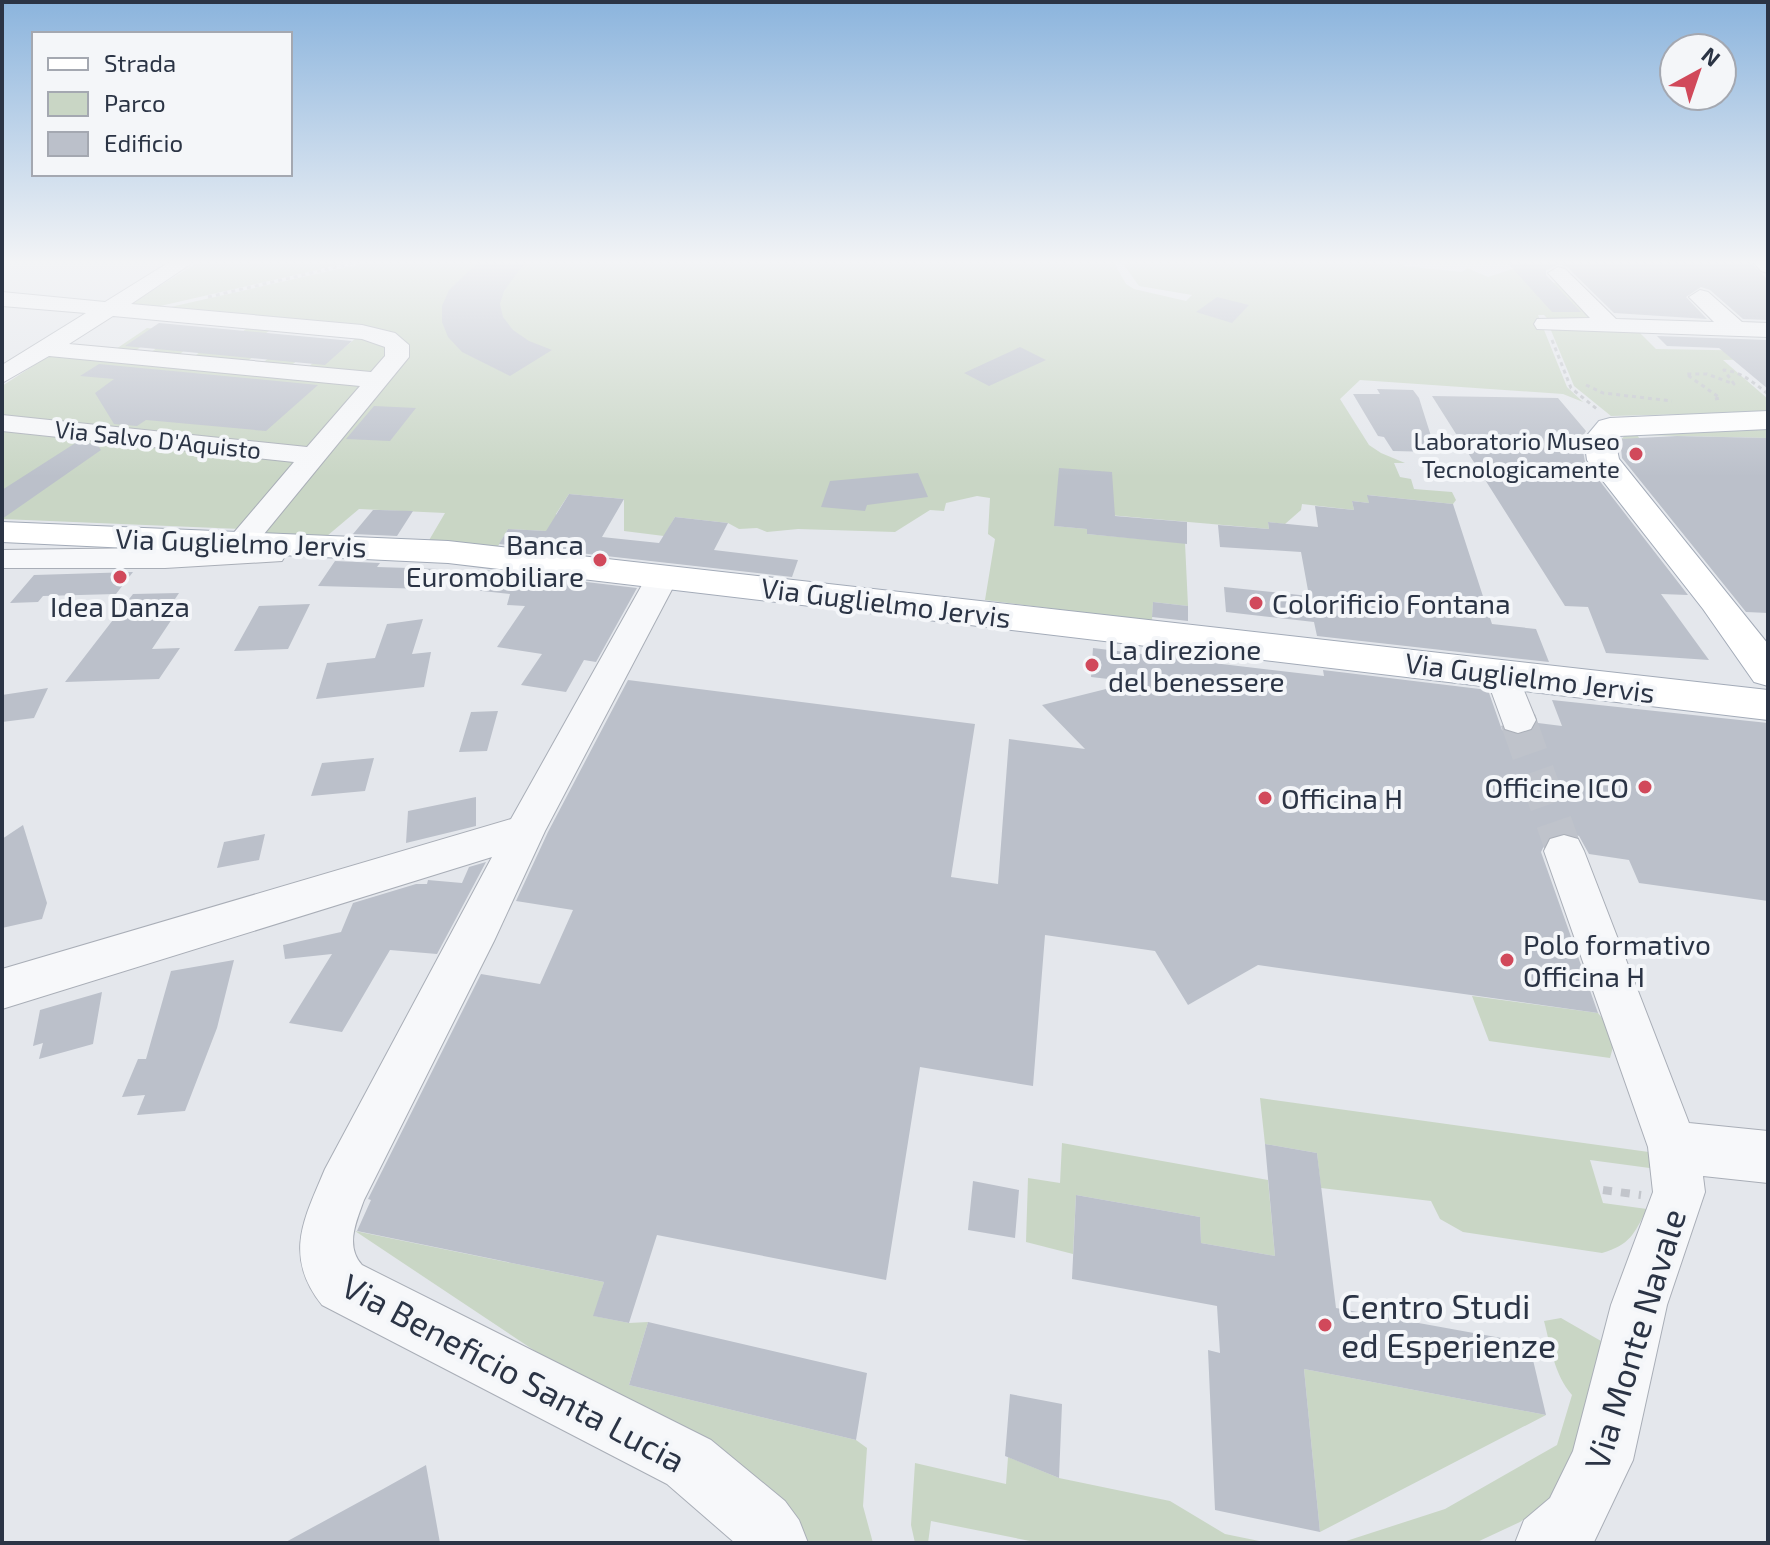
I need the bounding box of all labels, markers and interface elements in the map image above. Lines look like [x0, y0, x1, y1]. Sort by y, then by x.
legend [32, 32, 292, 176]
north arrow [1658, 32, 1738, 112]
text: N [1697, 41, 1726, 71]
text: Strada [104, 48, 176, 77]
text: Parco [104, 88, 166, 117]
text: Edificio [104, 128, 183, 157]
street label: Via Salvo D'Aquisto [53, 414, 263, 464]
place label: Laboratorio Museo Tecnologicamente [1414, 426, 1620, 483]
marker: Laboratorio Museo Tecnologicamente [1627, 445, 1645, 463]
street label: Via Guglielmo Jervis [115, 521, 367, 563]
place label: Banca Euromobiliare [406, 527, 584, 593]
marker: Banca Euromobiliare [591, 551, 609, 569]
marker: Idea Danza [111, 568, 129, 586]
street label: Via Guglielmo Jervis [759, 570, 1013, 634]
place label: Colorificio Fontana [1272, 586, 1511, 620]
place label: Idea Danza [50, 589, 190, 623]
marker: Colorificio Fontana [1247, 594, 1265, 612]
place label: La direzione del benessere [1108, 632, 1285, 698]
street label: Via Guglielmo Jervis [1403, 645, 1657, 709]
marker: La direzione del benessere [1083, 656, 1101, 674]
place label: Officine ICO [1484, 770, 1629, 804]
marker: Officine ICO [1636, 778, 1654, 796]
place label: Officina H [1281, 781, 1403, 815]
marker: Officina H [1256, 789, 1274, 807]
place label: Polo formativo Officina H [1523, 927, 1711, 993]
marker: Polo formativo Officina H [1498, 951, 1516, 969]
street label: Via Monte Navale [1575, 1204, 1693, 1474]
street label: Via Beneficio Santa Lucia [335, 1264, 693, 1480]
place label: Centro Studi ed Esperienze [1341, 1285, 1556, 1365]
marker: Centro Studi ed Esperienze [1316, 1316, 1334, 1334]

